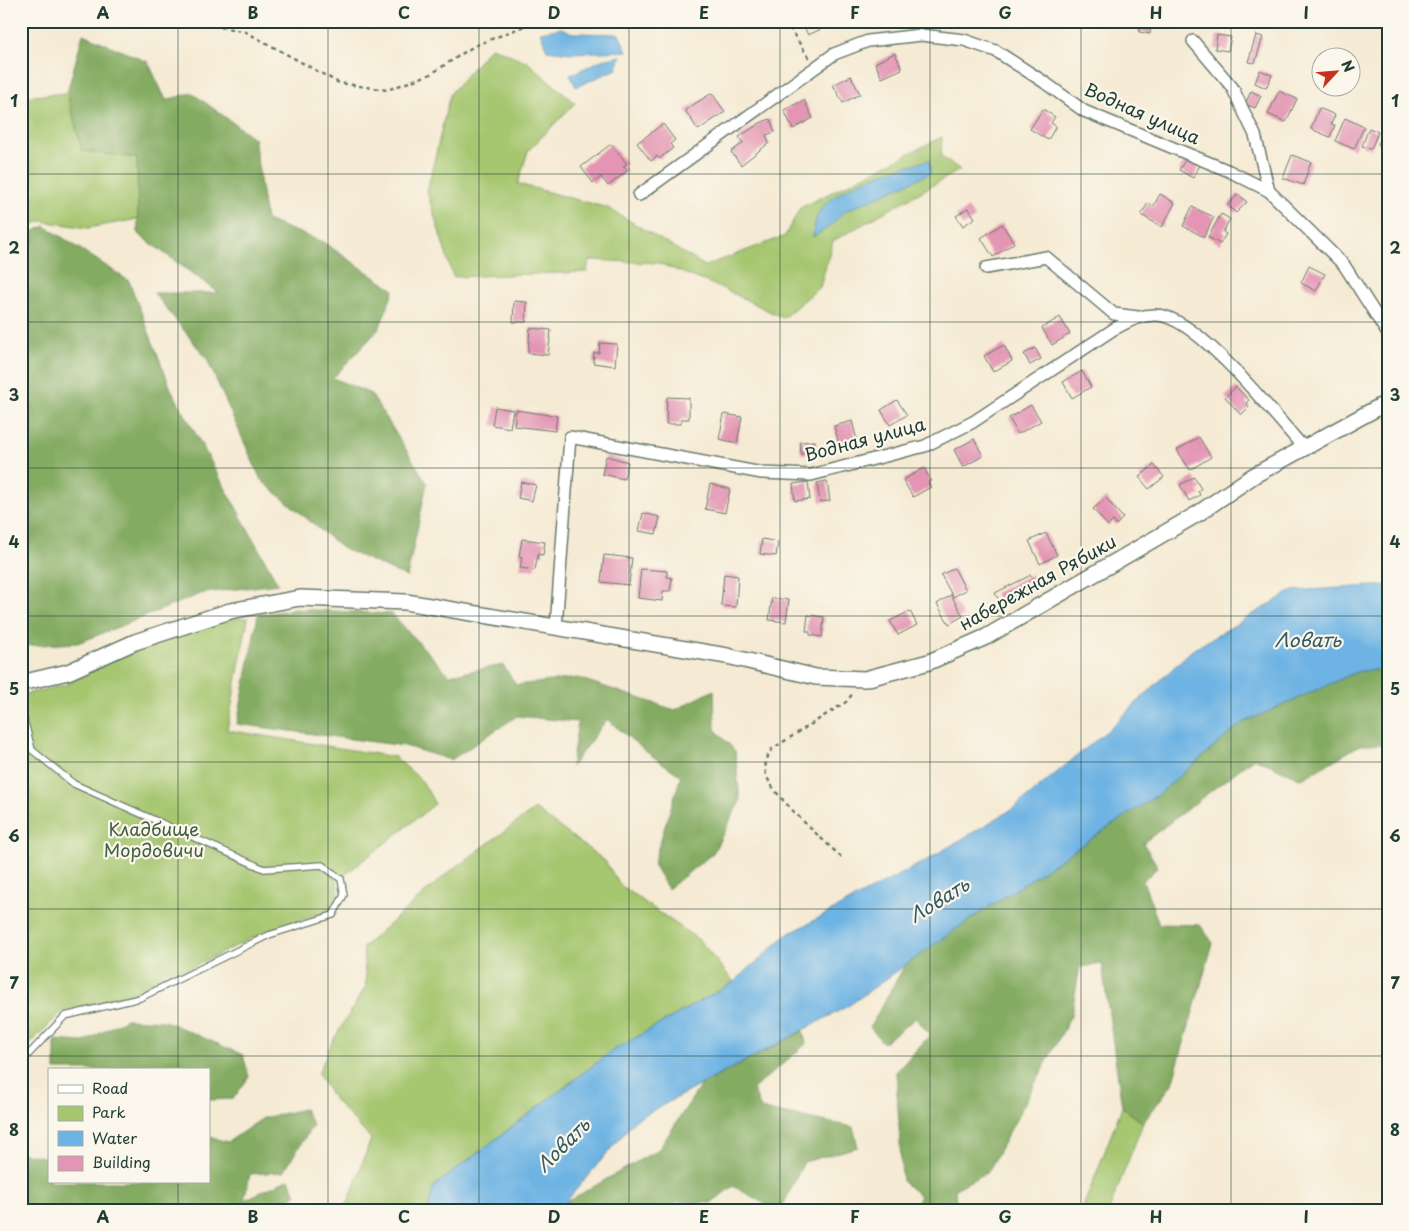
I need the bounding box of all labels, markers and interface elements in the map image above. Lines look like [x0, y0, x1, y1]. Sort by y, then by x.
text: A [97, 0, 110, 24]
text: B [248, 0, 259, 24]
text: C [398, 0, 410, 24]
text: D [548, 0, 560, 24]
text: E [699, 0, 709, 24]
text: F [850, 0, 860, 24]
text: G [998, 0, 1012, 24]
text: H [1150, 0, 1162, 24]
text: I [1303, 0, 1309, 24]
north arrow [1312, 48, 1362, 98]
text: N [1336, 56, 1360, 76]
street label: Водная улица [1080, 75, 1206, 151]
text: 1 [10, 88, 18, 112]
text: 1 [1391, 88, 1399, 112]
text: 2 [8, 235, 20, 259]
text: 2 [1389, 235, 1401, 259]
text: 3 [9, 382, 19, 406]
text: 3 [1390, 382, 1400, 406]
street label: Водная улица [801, 409, 929, 468]
street label: набережная Рябики [954, 527, 1121, 636]
text: 4 [9, 529, 20, 553]
text: 4 [1390, 529, 1401, 553]
water label: Ловать [1275, 625, 1343, 653]
text: 5 [9, 676, 19, 700]
text: 5 [1390, 676, 1400, 700]
park label: Кладбище Мордовичи [104, 815, 204, 863]
text: 6 [8, 823, 20, 847]
text: 6 [1389, 823, 1401, 847]
water label: Ловать [903, 869, 975, 929]
text: 7 [9, 970, 19, 994]
text: 7 [1390, 970, 1400, 994]
legend [48, 1068, 210, 1184]
text: Road [92, 1076, 128, 1099]
text: Park [92, 1100, 126, 1123]
water label: Ловать [529, 1110, 597, 1178]
text: 8 [9, 1117, 19, 1141]
text: 8 [1390, 1117, 1400, 1141]
text: Water [92, 1126, 137, 1149]
text: Building [92, 1150, 151, 1173]
text: A [97, 1204, 110, 1228]
text: B [248, 1204, 259, 1228]
text: C [398, 1204, 410, 1228]
text: D [548, 1204, 560, 1228]
text: E [699, 1204, 709, 1228]
text: F [850, 1204, 860, 1228]
text: G [998, 1204, 1012, 1228]
text: H [1150, 1204, 1162, 1228]
text: I [1303, 1204, 1309, 1228]

